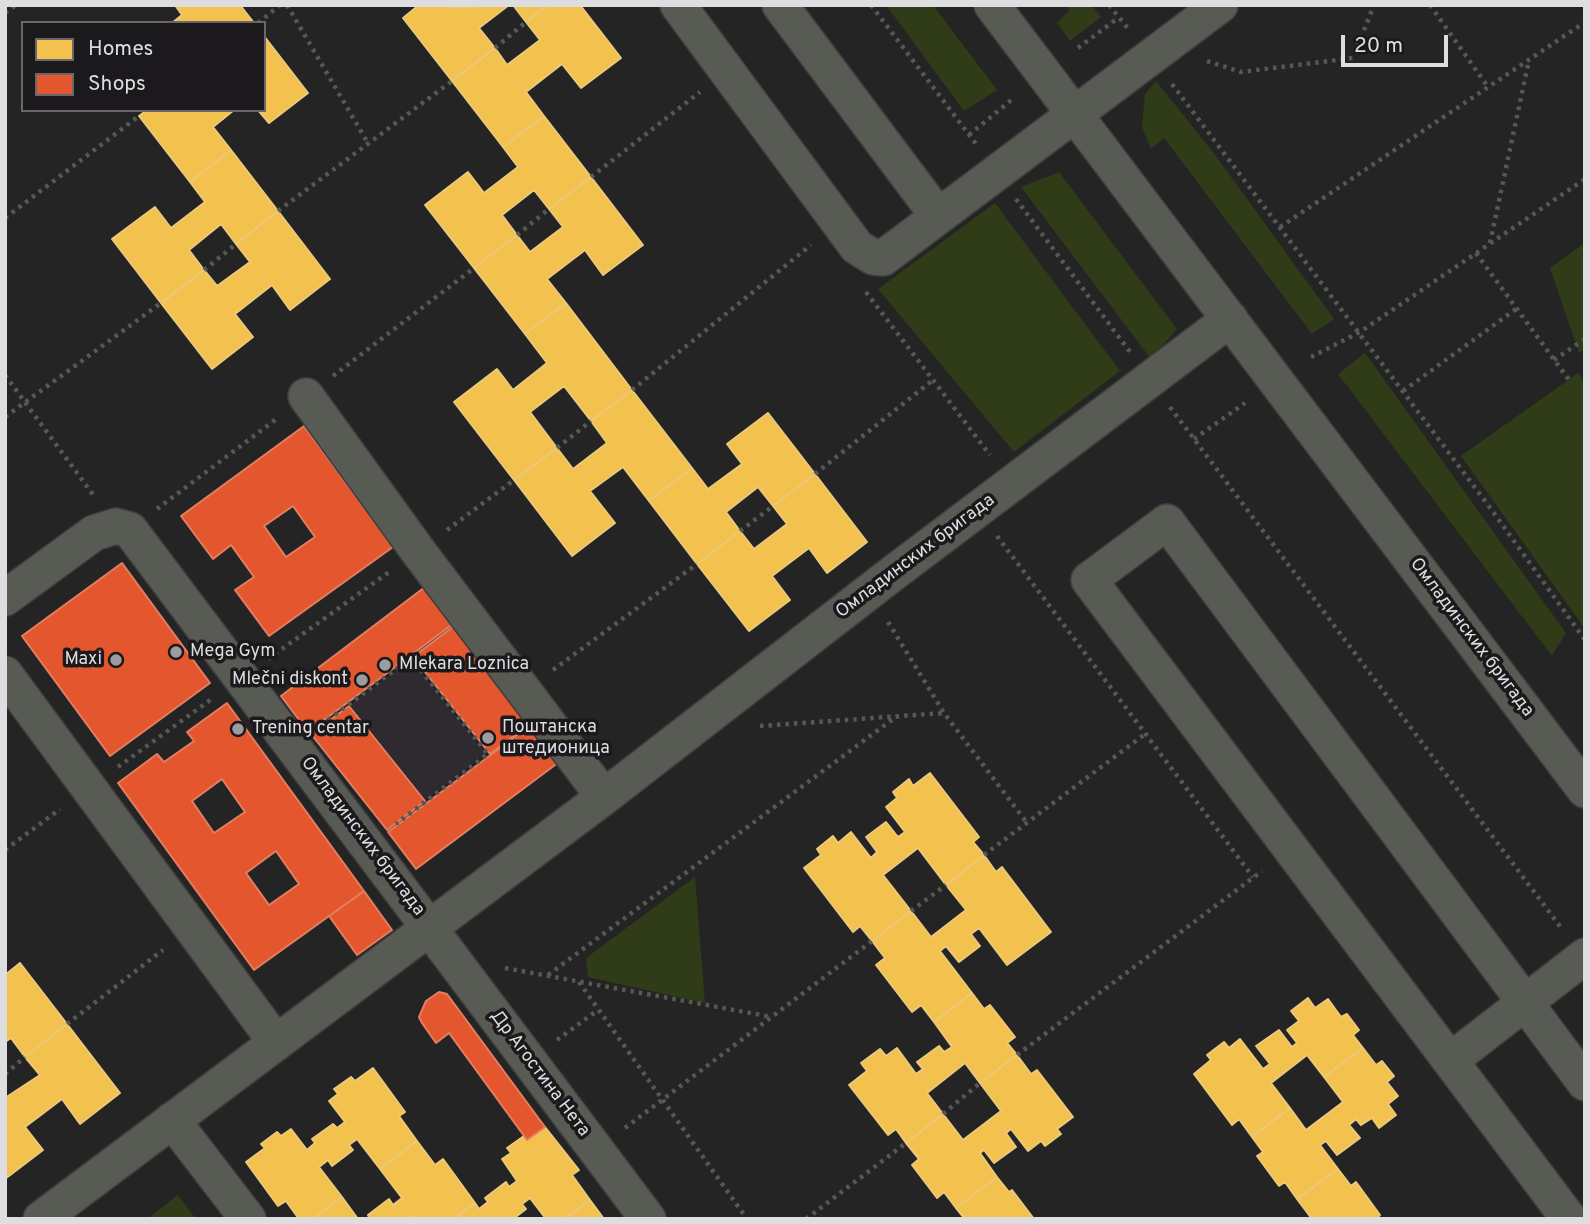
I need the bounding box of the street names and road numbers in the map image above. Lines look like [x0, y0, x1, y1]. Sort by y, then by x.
street label: Омладинских бригада [832, 490, 1000, 624]
street label: Омладинских бригада [1404, 554, 1538, 722]
street label: Омладинских бригада [295, 753, 429, 921]
street label: Др Агостина Нета [484, 1007, 594, 1141]

